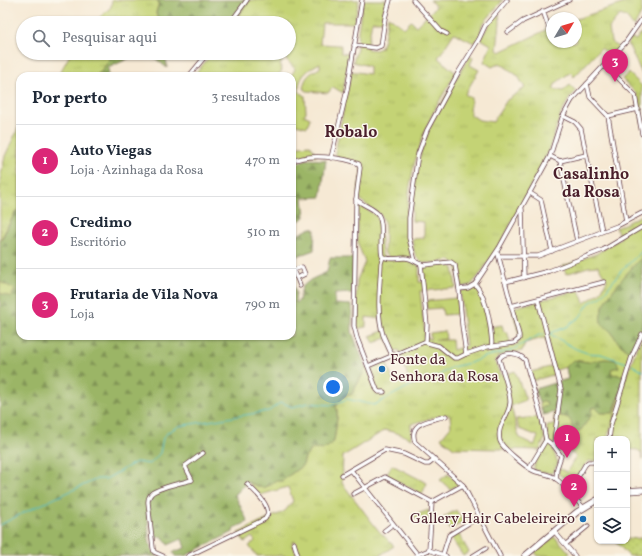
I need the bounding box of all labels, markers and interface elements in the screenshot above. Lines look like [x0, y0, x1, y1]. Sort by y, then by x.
north arrow [546, 12, 582, 48]
search box [16, 16, 296, 60]
icon: search [30, 27, 52, 49]
text: Pesquisar aqui [62, 28, 157, 49]
pin: 3 [602, 49, 628, 82]
text: Por perto [32, 87, 107, 110]
text: 3 resultados [211, 89, 280, 107]
district label: Robalo [325, 122, 377, 144]
text: Auto Viegas [70, 141, 152, 162]
text: 1 [42, 152, 48, 170]
text: 470 m [245, 152, 280, 170]
text: Loja · Azinhaga da Rosa [70, 162, 203, 180]
district label: Casalinho da Rosa [553, 164, 629, 204]
text: Credimo [70, 213, 132, 234]
text: 2 [42, 224, 48, 242]
text: 510 m [247, 224, 280, 242]
text: Escritório [70, 234, 126, 252]
text: Frutaria de Vila Nova [70, 285, 218, 306]
text: 3 [42, 296, 48, 314]
text: 790 m [245, 296, 280, 314]
text: Loja [70, 306, 94, 324]
place label: Fonte da Senhora da Rosa [390, 350, 499, 388]
marker: Fonte da Senhora da Rosa [377, 364, 387, 374]
your location [323, 377, 343, 397]
pin: 1 [554, 425, 580, 458]
map controls [594, 436, 630, 544]
button: + [594, 436, 630, 472]
button: − [594, 472, 630, 508]
pin: 2 [561, 474, 587, 507]
button: layers [594, 508, 630, 544]
place label: Gallery Hair Cabeleireiro [410, 509, 575, 530]
marker: Gallery Hair Cabeleireiro [578, 514, 588, 524]

